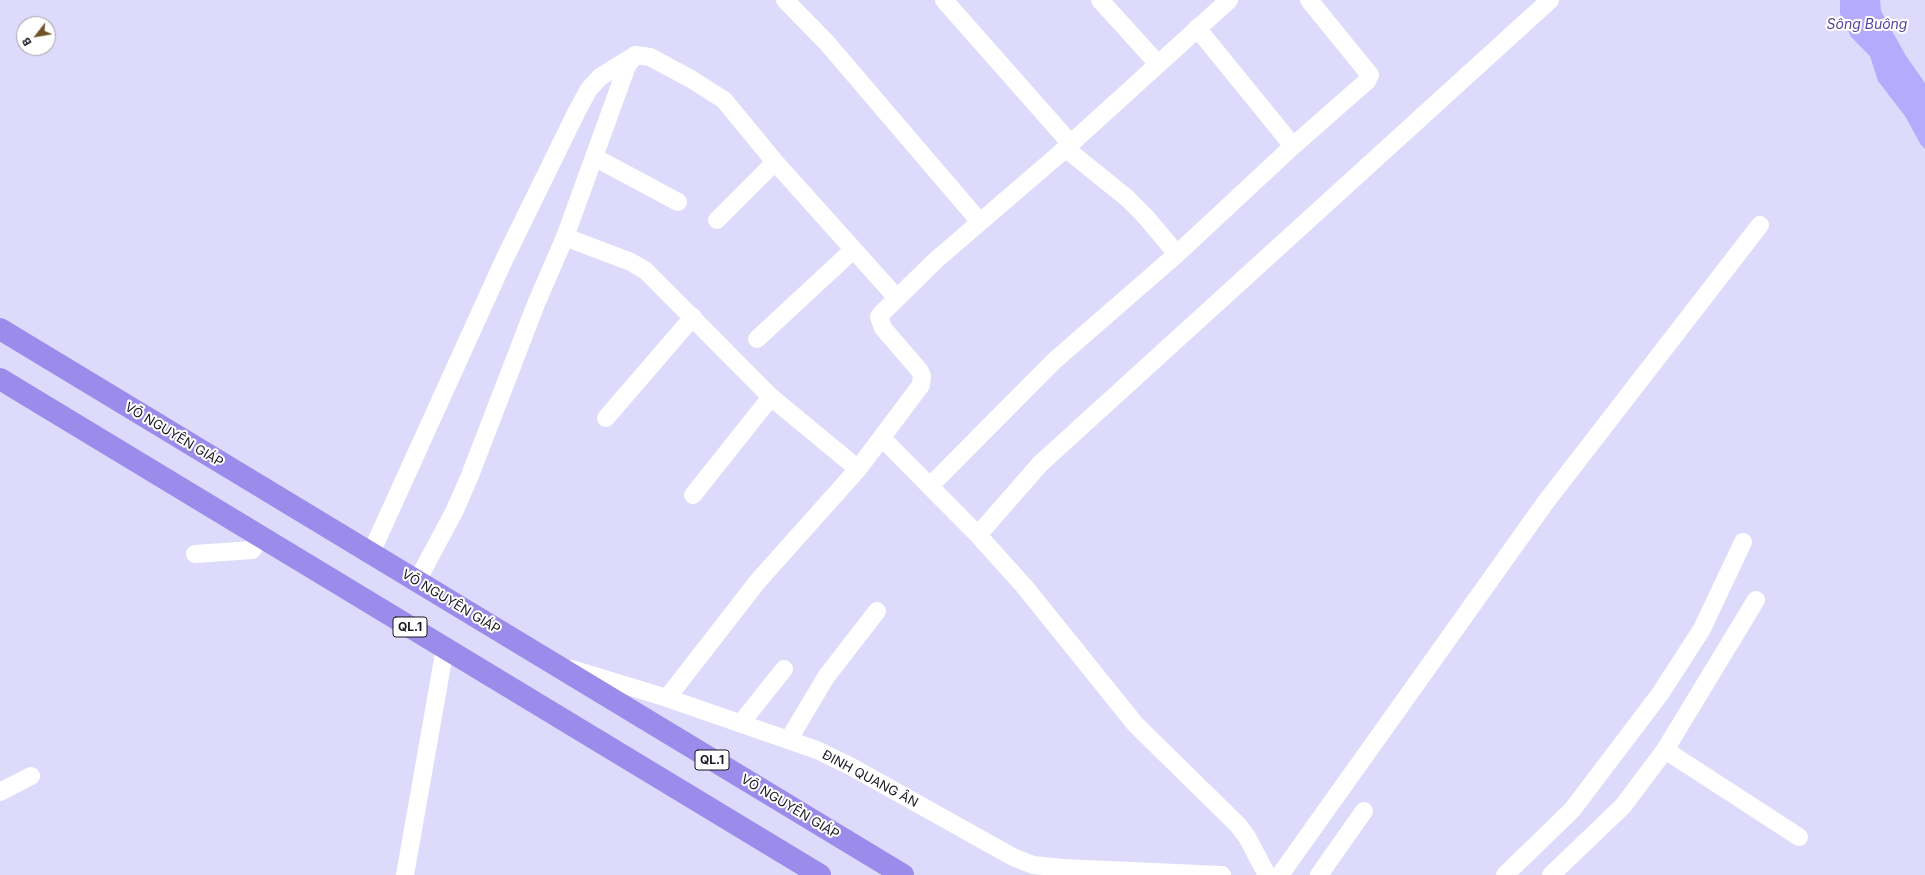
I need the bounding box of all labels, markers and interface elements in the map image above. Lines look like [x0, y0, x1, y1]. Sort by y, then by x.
north arrow [16, 16, 56, 56]
water label: Sông Buông [1827, 17, 1907, 33]
text: B [19, 35, 34, 48]
street label: VÕ NGUYÊN GIÁP [122, 400, 226, 470]
street label: VÕ NGUYÊN GIÁP [399, 567, 503, 637]
road number: QL.1 [393, 617, 427, 637]
street label: ĐINH QUANG ÂN [819, 747, 921, 811]
road number: QL.1 [695, 750, 729, 770]
street label: VÕ NGUYÊN GIÁP [738, 772, 842, 842]

